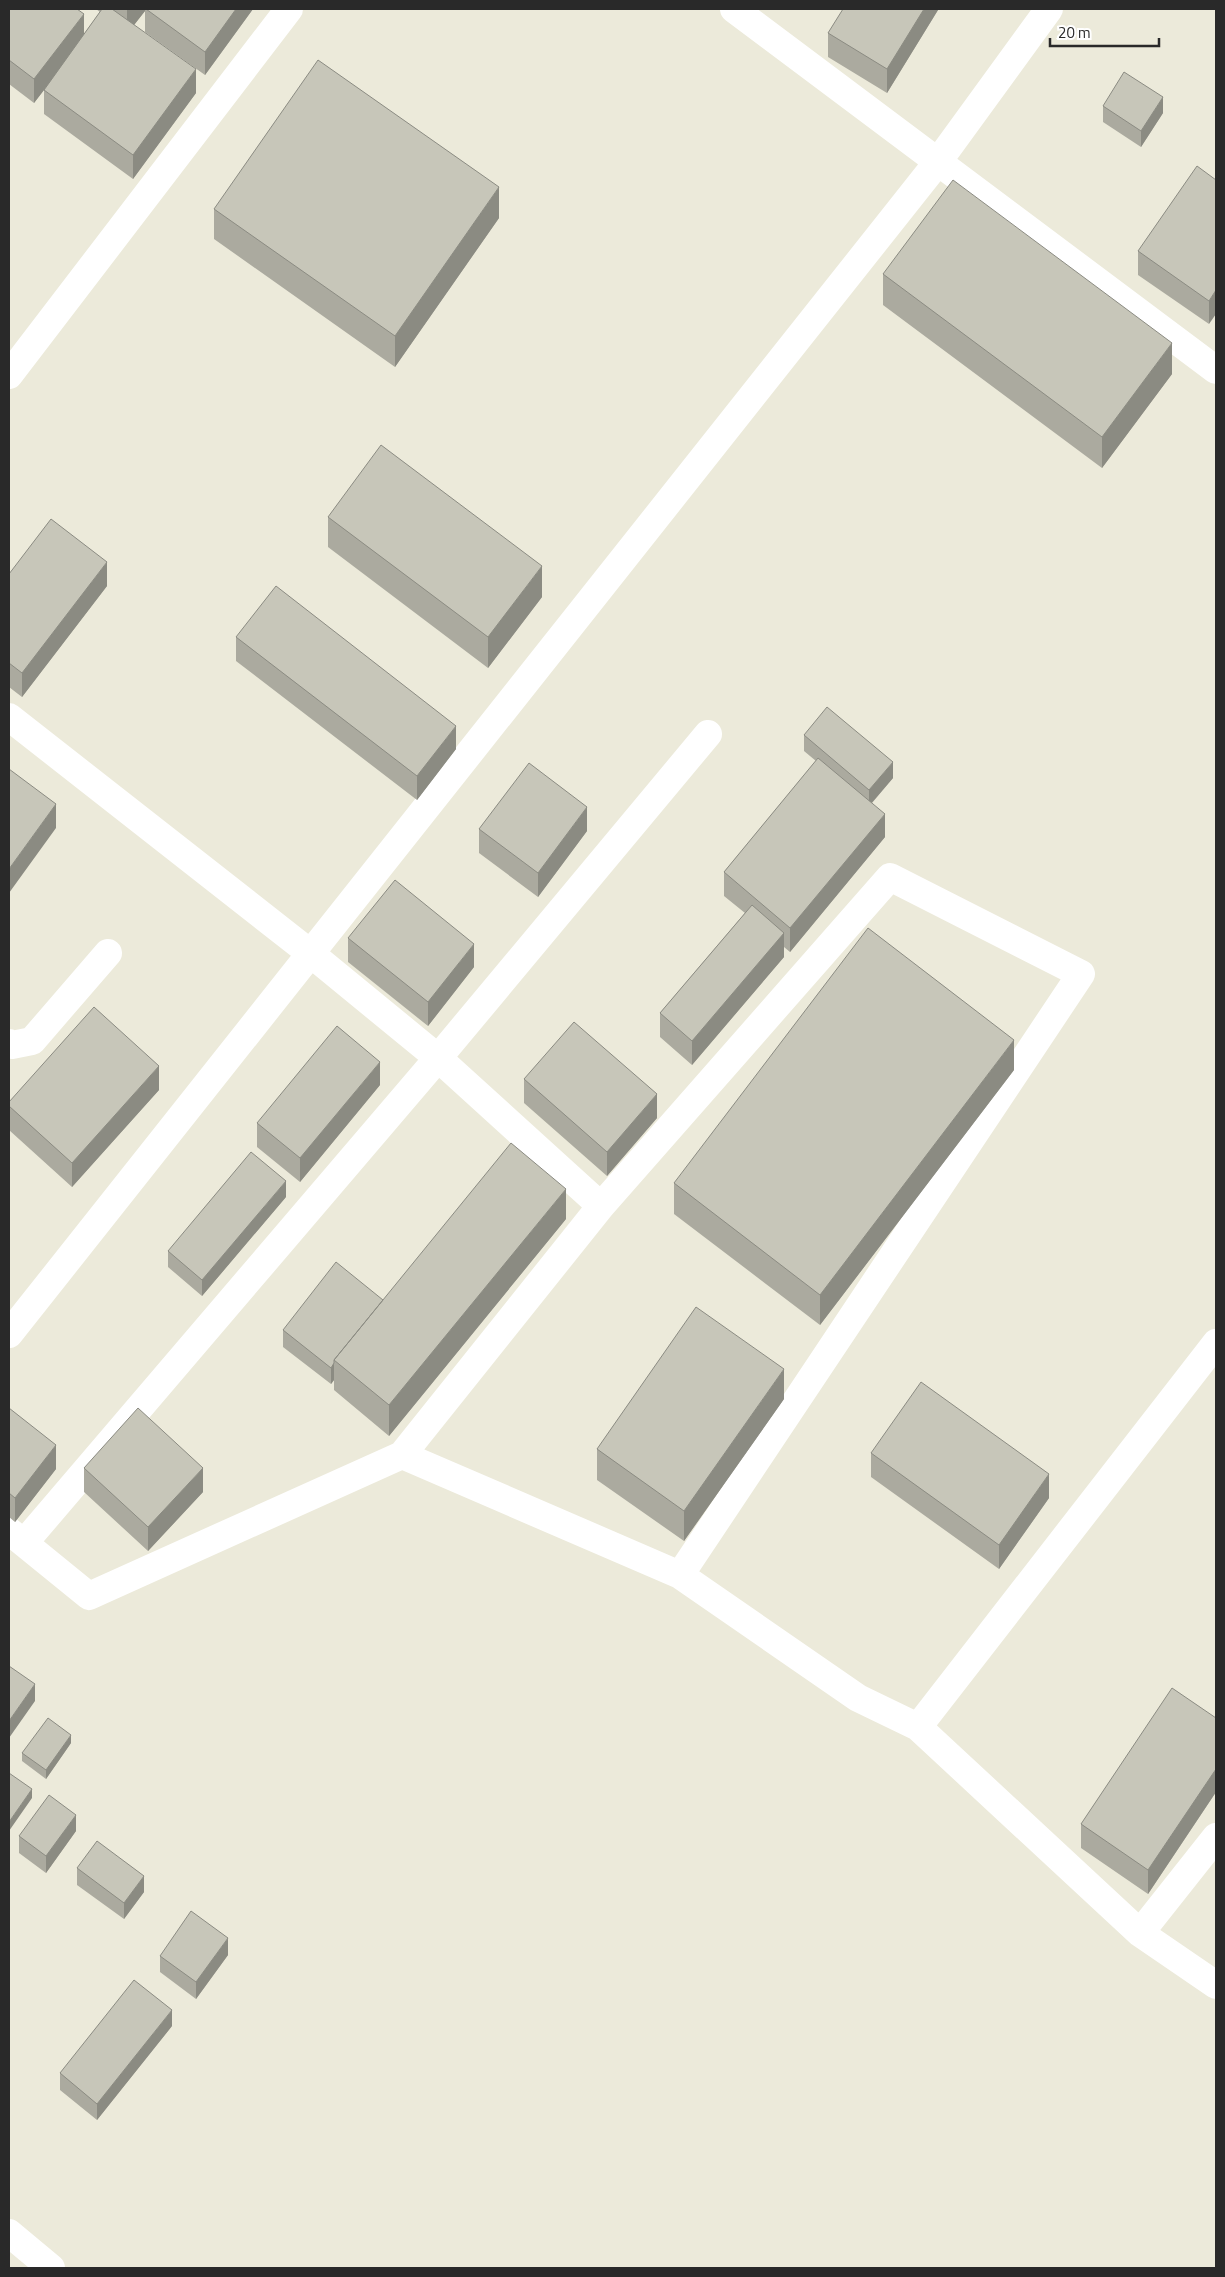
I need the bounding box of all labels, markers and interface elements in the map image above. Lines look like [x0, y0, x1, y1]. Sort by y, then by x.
scale bar [1050, 15, 1159, 47]
text: 20 m [1058, 21, 1091, 44]

